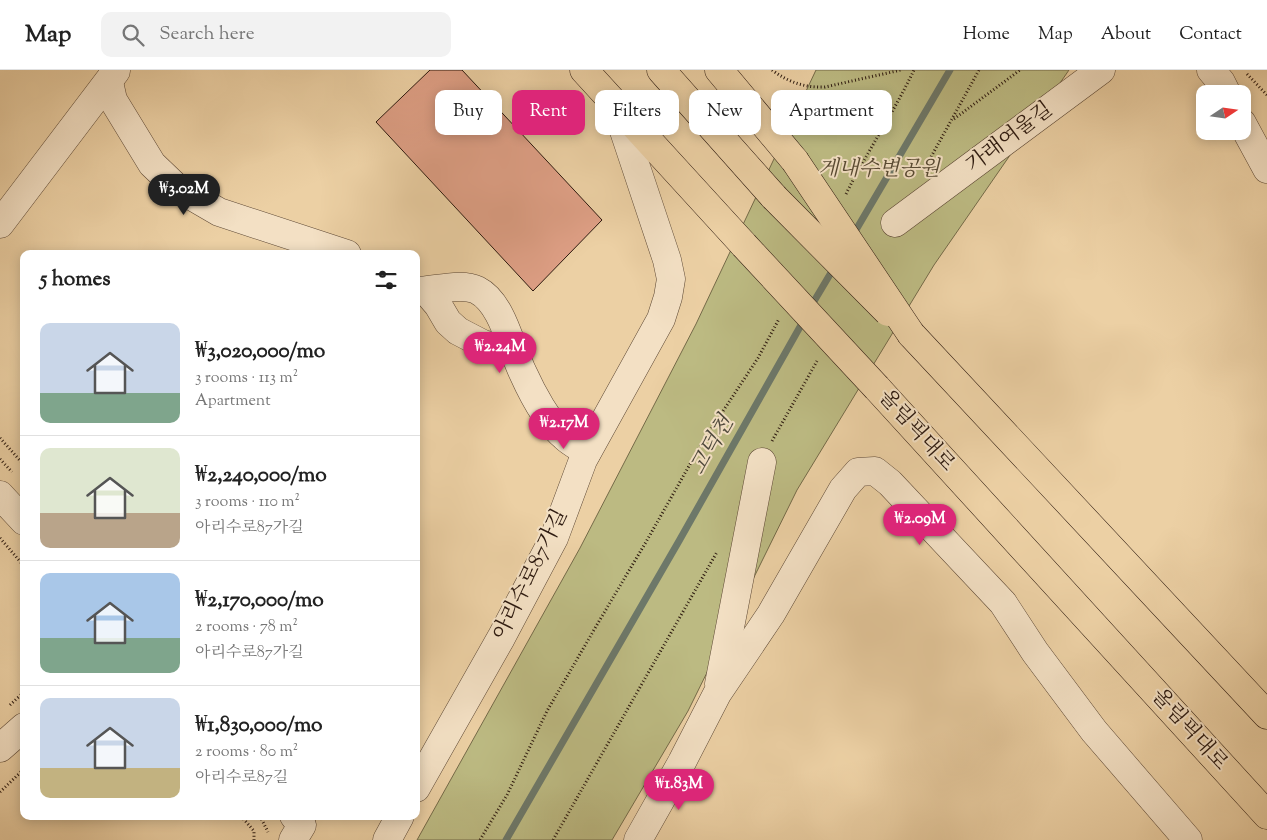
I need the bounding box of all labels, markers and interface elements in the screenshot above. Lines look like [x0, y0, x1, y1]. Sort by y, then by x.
search box [101, 12, 451, 57]
text: Map [25, 18, 71, 52]
icon: search [119, 21, 147, 49]
text: Search here [159, 21, 255, 48]
text: Home [963, 22, 1010, 48]
text: Map [1038, 22, 1073, 48]
text: About [1101, 22, 1151, 48]
text: Contact [1179, 22, 1242, 48]
north arrow [1196, 85, 1251, 140]
map controls [1196, 85, 1251, 140]
chip: Buy [435, 90, 502, 135]
chip: Rent [512, 90, 585, 135]
chip: Filters [595, 90, 679, 135]
chip: New [689, 90, 761, 135]
chip: Apartment [771, 90, 892, 135]
street label: 가래여울길 [960, 95, 1060, 181]
park label: 게내수변공원 [818, 155, 942, 185]
pin: ₩3.02M [143, 174, 225, 216]
text: ₩3.02M [159, 178, 209, 201]
text: 5 homes [40, 265, 110, 295]
icon: filters [372, 266, 400, 294]
pin: ₩2.24M [459, 332, 541, 374]
text: ₩2.24M [474, 336, 526, 359]
text: ₩3,020,000/mo [195, 337, 325, 367]
icon: home [80, 343, 140, 403]
text: 3 rooms · 113 m² [195, 367, 298, 390]
street label: 올림픽대로 [871, 383, 961, 479]
text: Apartment [195, 390, 271, 413]
pin: ₩2.17M [523, 408, 605, 450]
water label: 고덕천 [683, 409, 744, 482]
text: ₩2.17M [540, 412, 588, 435]
text: ₩2,240,000/mo [195, 461, 327, 491]
icon: home [80, 468, 140, 528]
text: 3 rooms · 110 m² [195, 491, 300, 514]
street label: 아리수로87가길 [486, 504, 576, 646]
pin: ₩2.09M [879, 504, 961, 546]
text: ₩2.09M [894, 508, 946, 531]
text: 아리수로87가길 [195, 517, 304, 540]
text: ₩2,170,000/mo [195, 586, 324, 616]
icon: home [80, 593, 140, 653]
text: 2 rooms · 78 m² [195, 616, 298, 639]
text: 아리수로87가길 [195, 642, 304, 665]
street label: 올림픽대로 [1144, 682, 1234, 778]
text: ₩1,830,000/mo [195, 711, 323, 741]
icon: home [80, 718, 140, 778]
text: 2 rooms · 80 m² [195, 741, 298, 764]
text: 아리수로87길 [195, 767, 288, 790]
pin: ₩1.83M [638, 768, 720, 811]
text: ₩1.83M [655, 773, 703, 796]

